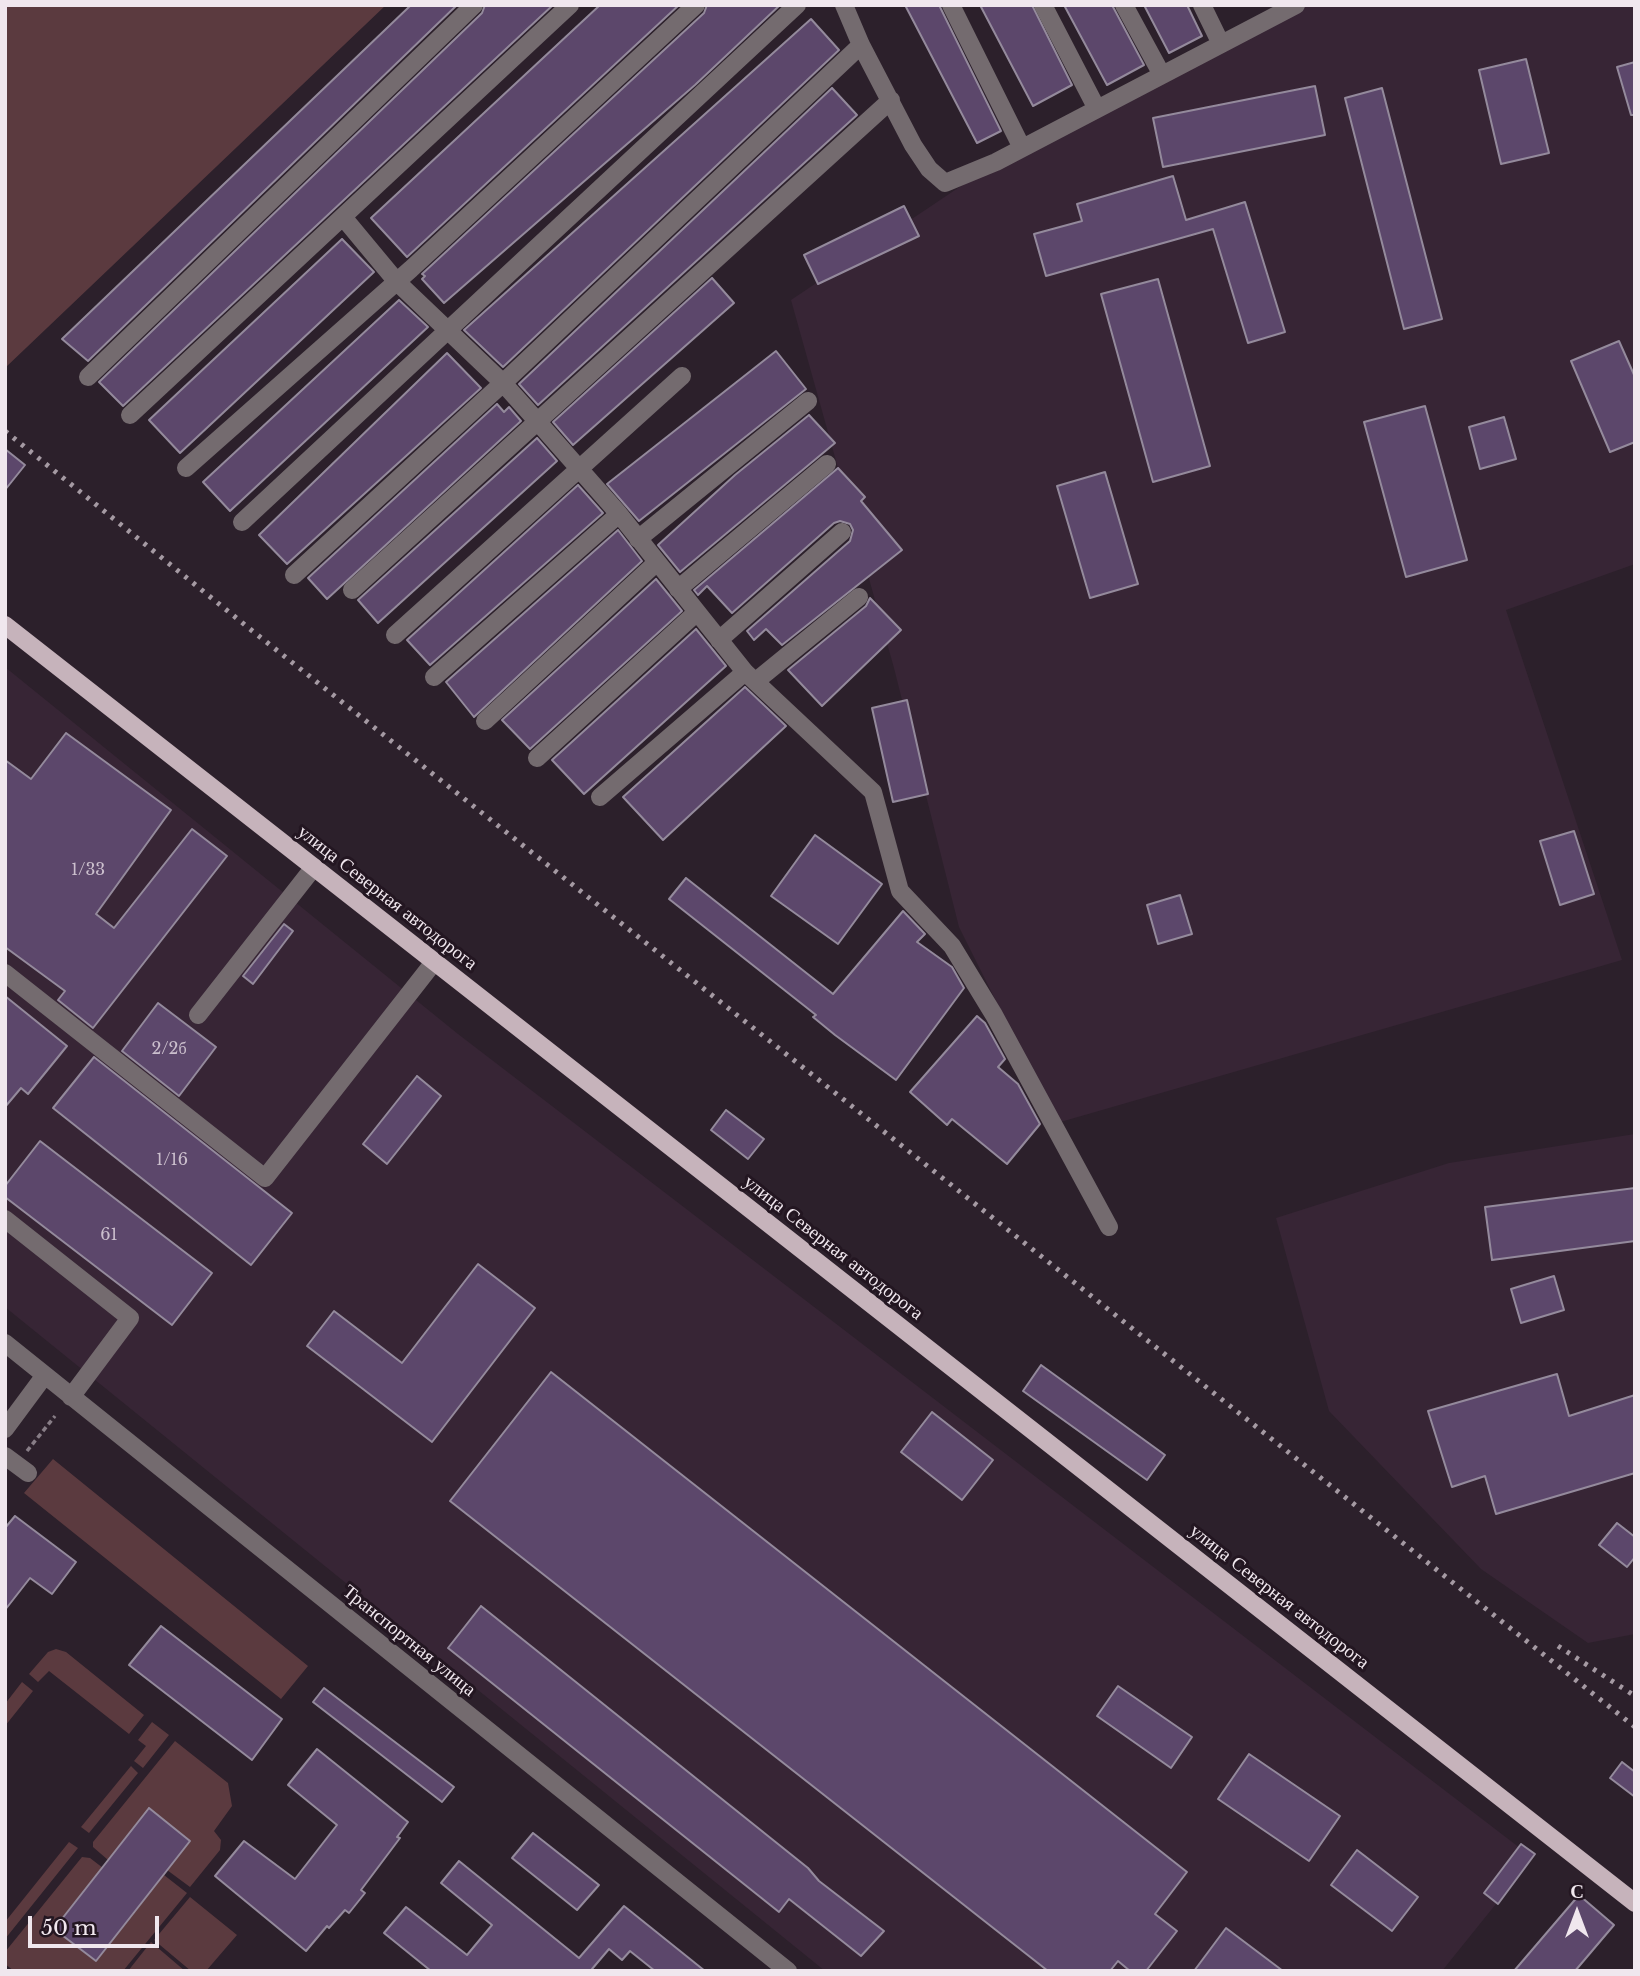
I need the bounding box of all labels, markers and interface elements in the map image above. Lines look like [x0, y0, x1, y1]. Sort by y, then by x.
street label: улица Северная автодорога [293, 821, 481, 975]
house number: 1/33 [71, 860, 105, 880]
house number: 2/2б [151, 1039, 187, 1059]
house number: 1/16 [156, 1150, 188, 1170]
street label: улица Северная автодорога [739, 1171, 927, 1325]
house number: 61 [100, 1225, 118, 1245]
street label: улица Северная автодорога [1185, 1520, 1373, 1674]
street label: Транспортная улица [338, 1580, 480, 1702]
north arrow [1542, 1878, 1612, 1948]
text: С [1570, 1880, 1584, 1903]
scale bar [32, 1902, 163, 1946]
text: 50 m [41, 1915, 96, 1941]

